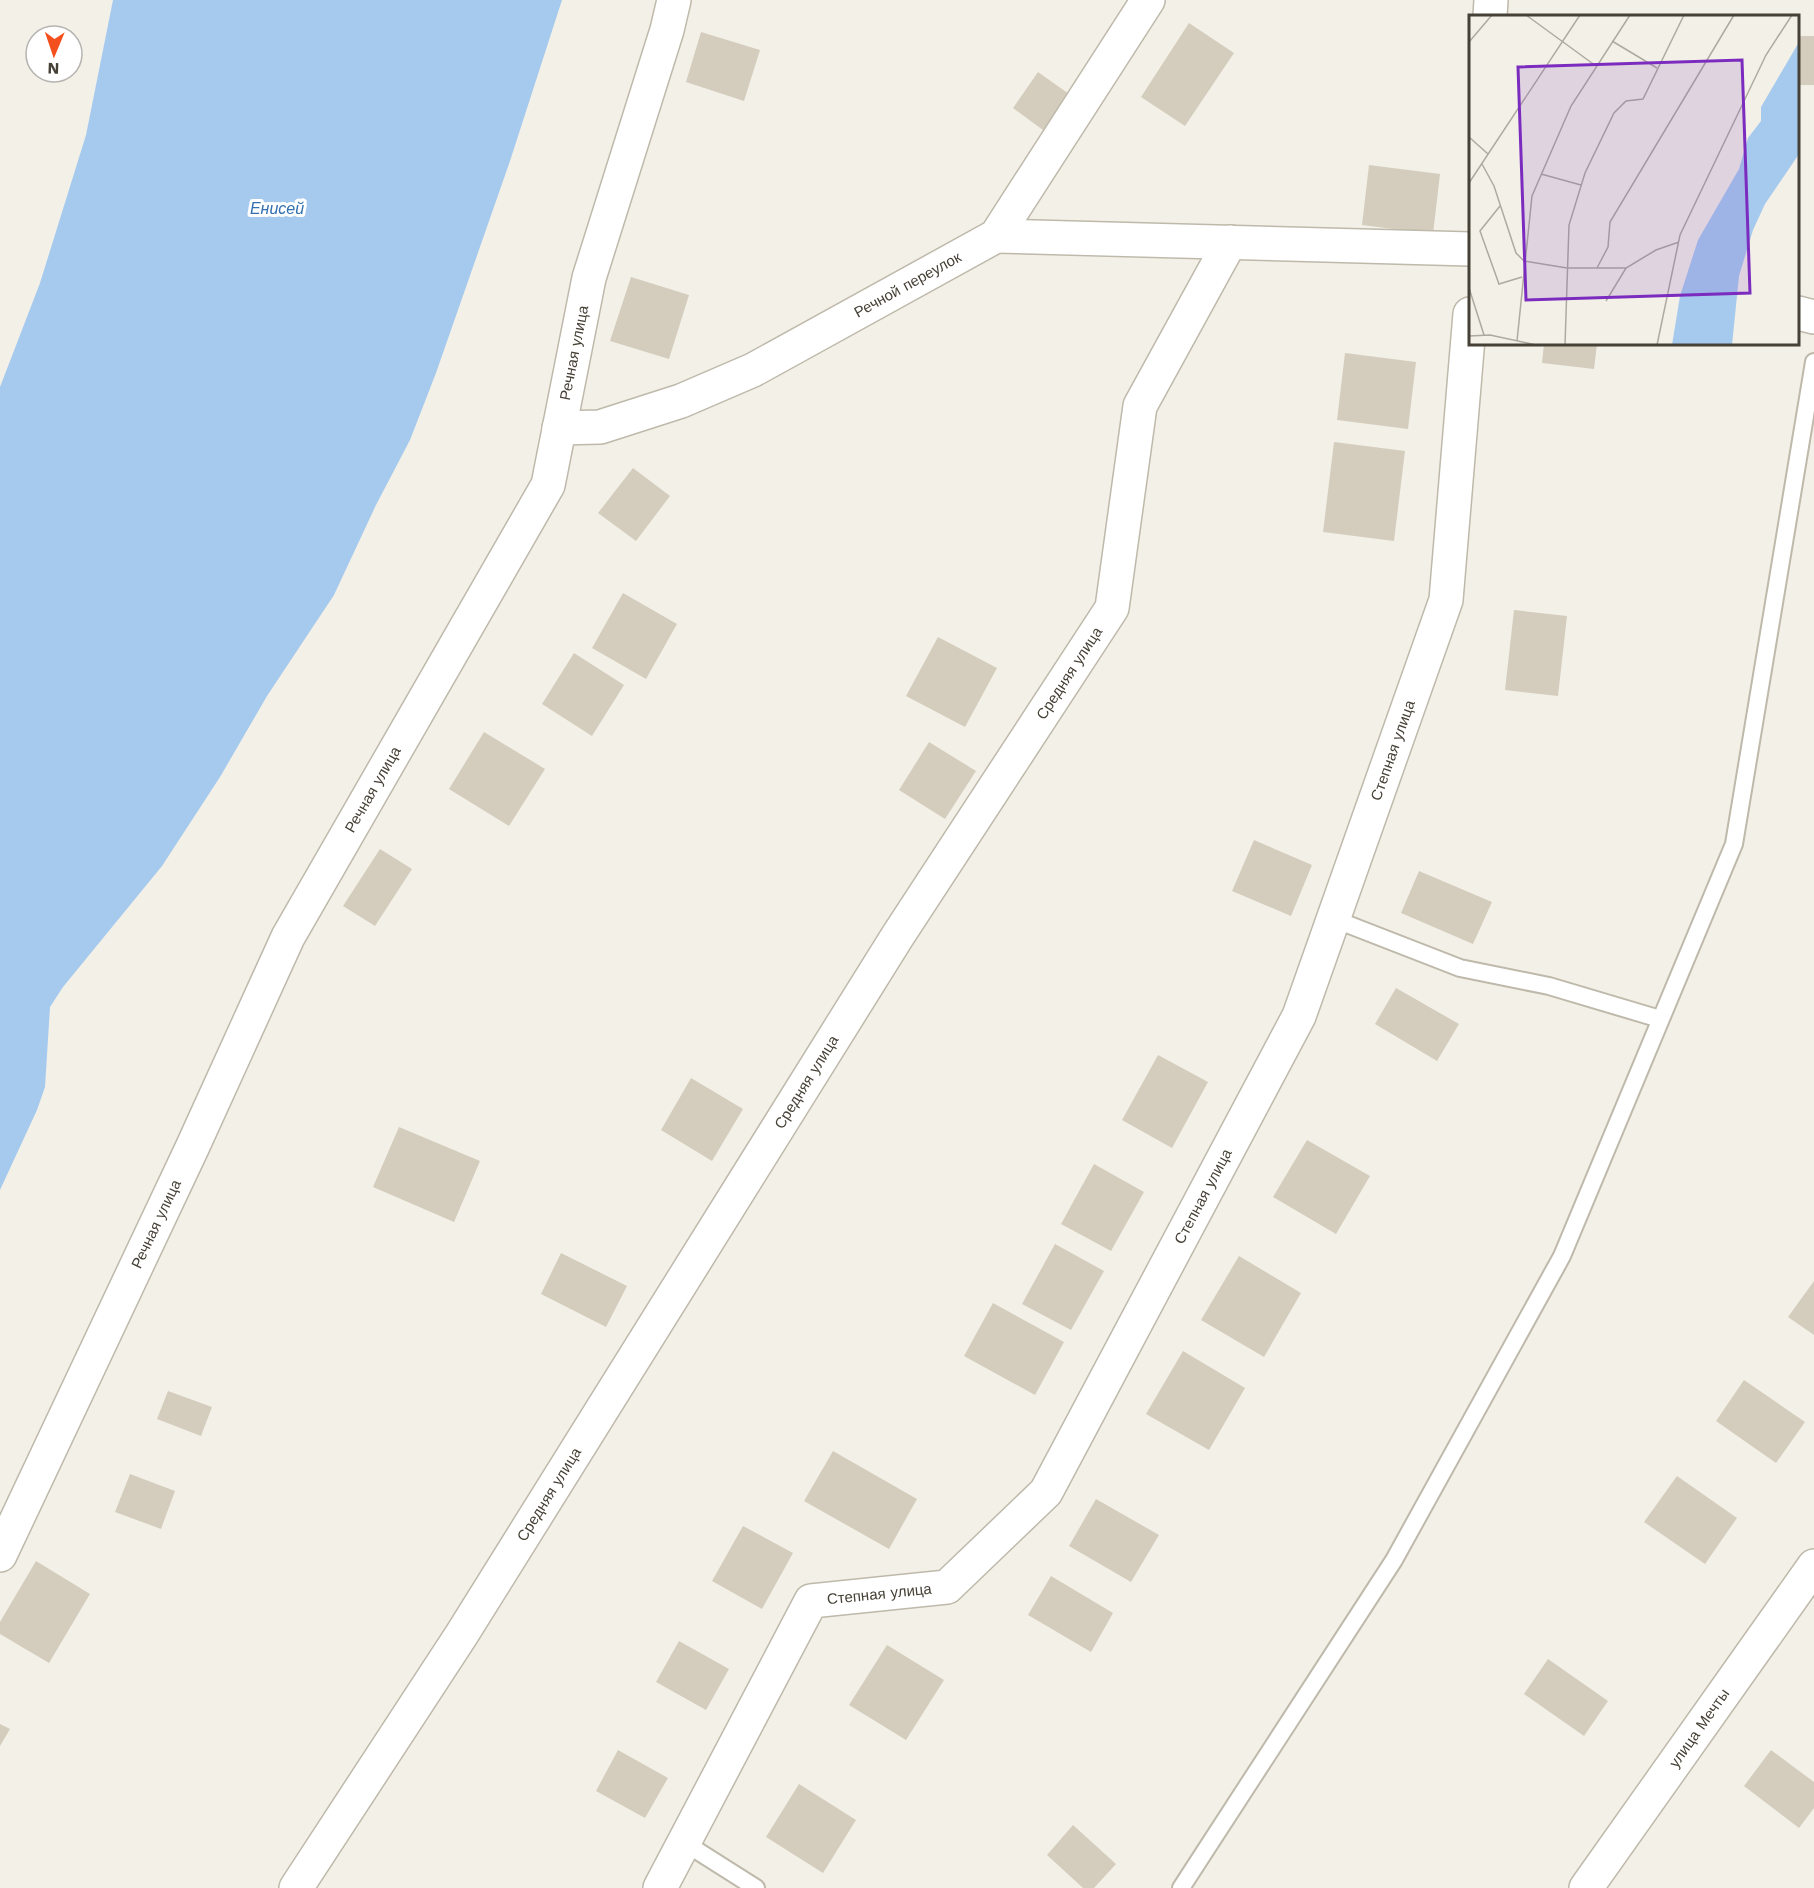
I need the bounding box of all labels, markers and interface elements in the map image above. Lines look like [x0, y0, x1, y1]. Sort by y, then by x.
inset map [1469, 15, 1799, 345]
north arrow [24, 24, 84, 84]
text: N [47, 59, 60, 78]
water label: Енисей [250, 199, 304, 218]
street label: Речной переулок [851, 248, 965, 321]
street label: Речная улица [556, 303, 592, 402]
street label: Средняя улица [1033, 623, 1106, 723]
street label: Степная улица [1367, 697, 1419, 803]
street label: Речная улица [341, 743, 405, 836]
street label: Средняя улица [771, 1031, 843, 1132]
street label: Степная улица [1170, 1145, 1236, 1247]
street label: Речная улица [127, 1176, 185, 1271]
street label: Средняя улица [513, 1444, 585, 1545]
street label: Степная улица [826, 1580, 933, 1608]
street label: улица Мечты [1665, 1685, 1733, 1771]

